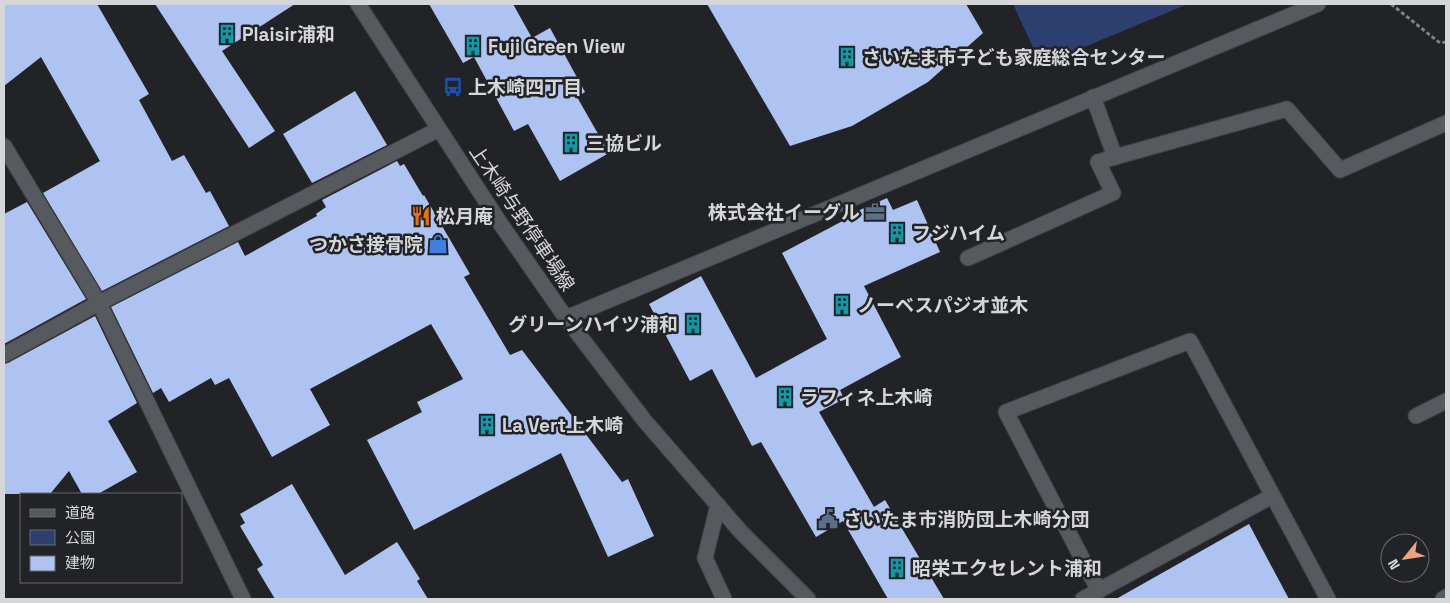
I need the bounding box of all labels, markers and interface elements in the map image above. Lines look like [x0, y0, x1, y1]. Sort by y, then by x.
place label: Plaisir浦和 [242, 22, 335, 47]
building icon: Plaisir浦和 [216, 23, 238, 45]
place label: Fuji Green View [488, 34, 626, 59]
building icon: Fuji Green View [462, 35, 484, 57]
place label: さいたま市子ども家庭総合センター [862, 45, 1165, 70]
building icon: さいたま市子ども家庭総合センター [836, 46, 858, 68]
place label: 上木崎四丁目 [468, 75, 582, 100]
bus stop icon: 上木崎四丁目 [442, 76, 464, 98]
place label: 三協ビル [586, 131, 662, 156]
building icon: 三協ビル [560, 132, 582, 154]
street label: 上木崎与野停車場線 [464, 140, 580, 296]
place label: 株式会社イーグル [708, 200, 860, 225]
office icon: 株式会社イーグル [864, 201, 886, 223]
place label: 松月庵 [436, 204, 493, 229]
restaurant icon: 松月庵 [410, 205, 432, 227]
place label: フジハイム [912, 221, 1005, 246]
building icon: フジハイム [886, 222, 908, 244]
place label: つかさ接骨院 [309, 232, 423, 257]
shop icon: つかさ接骨院 [427, 233, 449, 255]
place label: ノーベスパジオ並木 [857, 293, 1028, 318]
building icon: ノーベスパジオ並木 [831, 294, 853, 316]
place label: グリーンハイツ浦和 [508, 312, 678, 337]
building icon: グリーンハイツ浦和 [682, 313, 704, 335]
place label: ラフィネ上木崎 [800, 385, 933, 410]
building icon: ラフィネ上木崎 [774, 386, 796, 408]
place label: La Vert上木崎 [502, 413, 623, 438]
building icon: La Vert上木崎 [476, 414, 498, 436]
legend [20, 493, 182, 583]
text: 道路 [65, 503, 95, 522]
place label: さいたま市消防団上木崎分団 [843, 507, 1089, 532]
public building icon: さいたま市消防団上木崎分団 [817, 508, 839, 530]
text: 公園 [65, 528, 95, 547]
north arrow [1380, 533, 1430, 583]
text: 建物 [65, 553, 95, 572]
place label: 昭栄エクセレント浦和 [912, 556, 1102, 581]
text: N [1384, 556, 1404, 573]
building icon: 昭栄エクセレント浦和 [886, 557, 908, 579]

